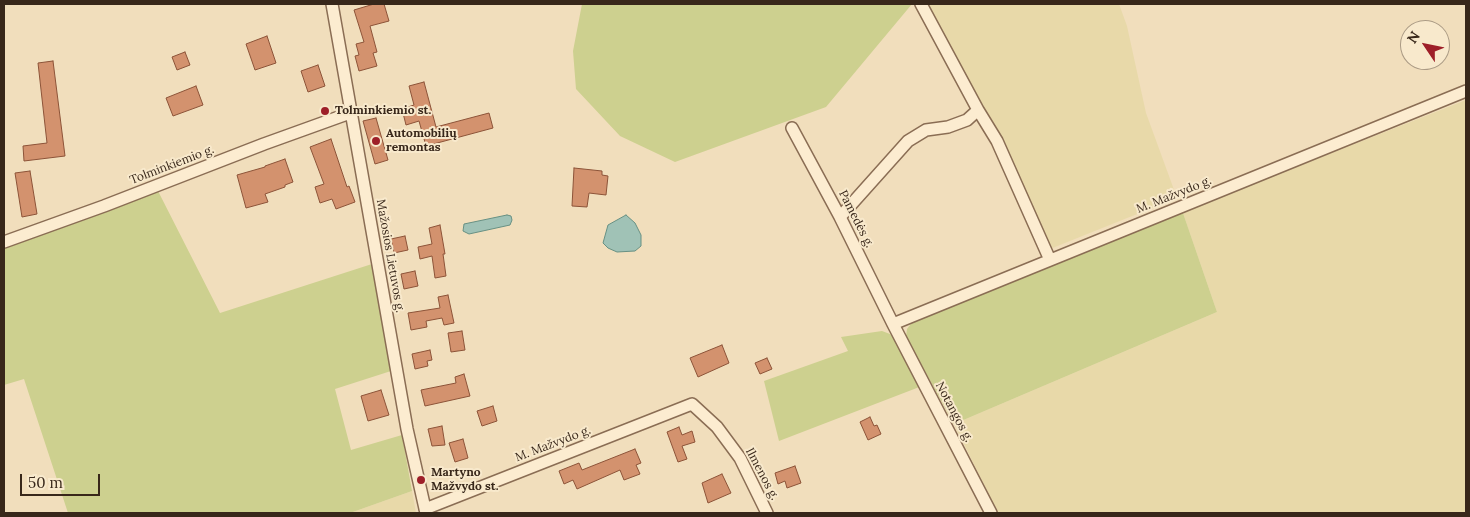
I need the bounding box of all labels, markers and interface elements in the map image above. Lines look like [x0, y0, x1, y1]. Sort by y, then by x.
north arrow [1400, 20, 1450, 70]
text: N [1403, 28, 1424, 47]
place label: Tolminkiemio st. [335, 104, 431, 118]
marker: Tolminkiemio st. [319, 105, 331, 117]
place label: Automobilių remontas [386, 127, 457, 155]
marker: Automobilių remontas [370, 135, 382, 147]
street label: Tolminkiemio g. [128, 142, 216, 188]
street label: M. Mažvydo g. [1134, 173, 1214, 217]
street label: Pamedės g. [835, 188, 877, 250]
street label: Mažosios Lietuvos g. [373, 198, 407, 314]
street label: Notangos g. [932, 379, 976, 445]
street label: M. Mažvydo g. [513, 423, 593, 465]
street label: Ilmenos g. [742, 445, 782, 503]
scale bar [22, 464, 102, 496]
place label: Martyno Mažvydo st. [431, 466, 499, 494]
text: 50 m [28, 473, 63, 492]
marker: Martyno Mažvydo st. [415, 474, 427, 486]

